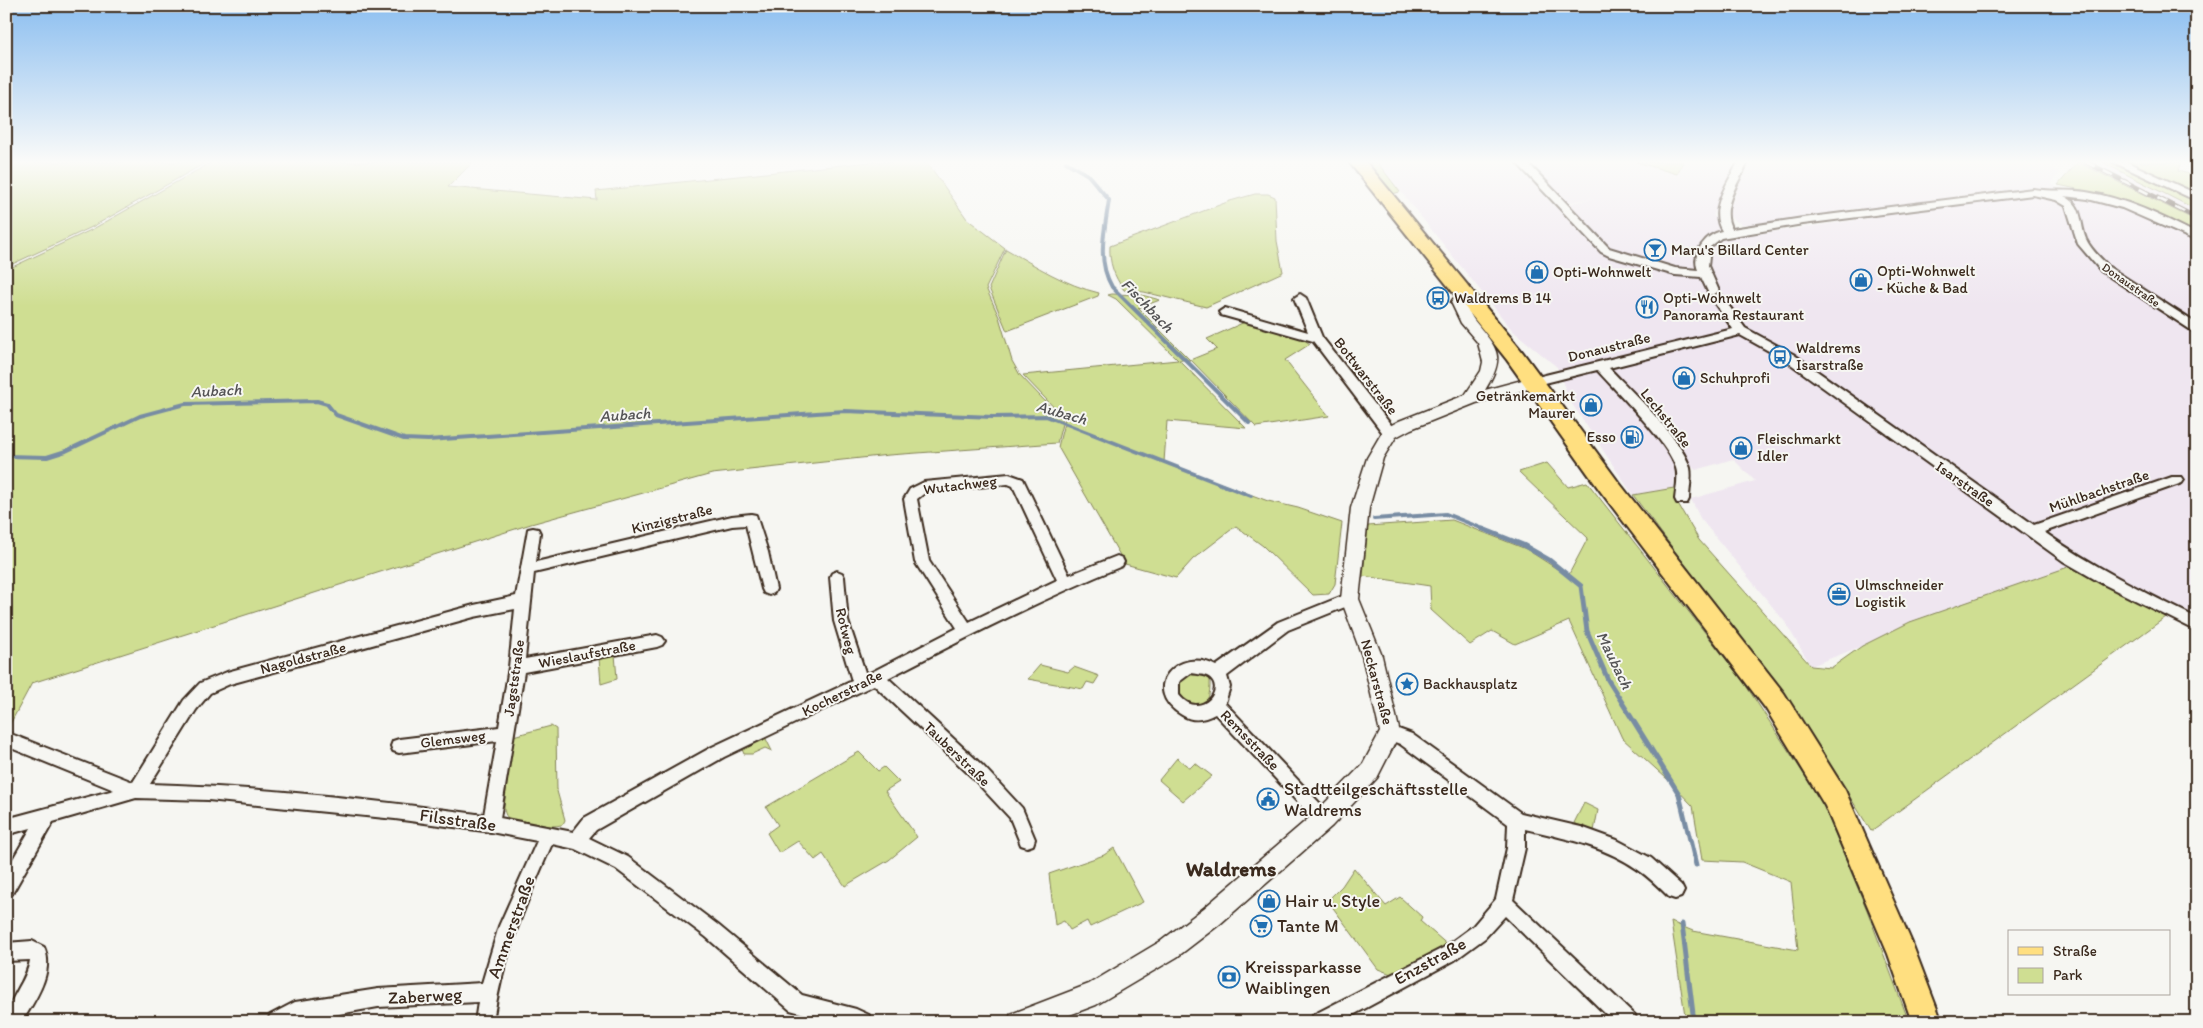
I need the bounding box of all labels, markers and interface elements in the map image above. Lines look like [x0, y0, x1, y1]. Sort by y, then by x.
bar icon: Maru's Billard Center [1643, 238, 1667, 262]
place label: Maru's Billard Center [1671, 241, 1809, 259]
shop icon: Opti-Wohnwelt [1525, 260, 1549, 284]
street label: Donaustraße [2099, 260, 2163, 310]
place label: Opti-Wohnwelt - Küche & Bad [1877, 262, 1976, 297]
place label: Opti-Wohnwelt [1553, 263, 1652, 281]
shop icon: Opti-Wohnwelt - Küche & Bad [1849, 268, 1873, 292]
water label: Fischbach [1117, 275, 1178, 336]
bus stop icon: Waldrems B 14 [1426, 286, 1450, 310]
place label: Waldrems B 14 [1454, 289, 1551, 307]
place label: Opti-Wohnwelt Panorama Restaurant [1663, 289, 1805, 324]
restaurant icon: Opti-Wohnwelt Panorama Restaurant [1635, 295, 1659, 319]
street label: Donaustraße [1566, 328, 1652, 366]
street label: Bottwarstraße [1330, 334, 1402, 418]
place label: Waldrems Isarstraße [1796, 339, 1864, 374]
bus stop icon: Waldrems Isarstraße [1768, 345, 1792, 369]
shop icon: Schuhprofi [1672, 366, 1696, 390]
place label: Schuhprofi [1700, 369, 1770, 387]
water label: Aubach [190, 380, 242, 401]
street label: Lechstraße [1637, 385, 1695, 451]
place label: Getränkemarkt Maurer [1476, 387, 1575, 422]
shop icon: Getränkemarkt Maurer [1579, 393, 1603, 417]
water label: Aubach [1035, 396, 1089, 429]
water label: Aubach [599, 403, 652, 426]
fuel station icon: Esso [1620, 425, 1644, 449]
place label: Esso [1587, 428, 1616, 446]
place label: Fleischmarkt Idler [1757, 430, 1841, 465]
shop icon: Fleischmarkt Idler [1729, 436, 1753, 460]
street label: Isarstraße [1932, 457, 1998, 511]
street label: Mühlbachstraße [2047, 465, 2151, 517]
street label: Wutachweg [922, 472, 998, 498]
street label: Kinzigstraße [630, 500, 714, 538]
place label: Ulmschneider Logistik [1855, 576, 1944, 611]
office icon: Ulmschneider Logistik [1827, 582, 1851, 606]
street label: Rotweg [832, 606, 861, 656]
water label: Maubach [1592, 628, 1637, 693]
street label: Wieslaufstraße [537, 636, 637, 672]
street label: Neckarstraße [1357, 637, 1397, 727]
street label: Nagoldstraße [258, 638, 348, 678]
street label: Jagststraße [500, 639, 528, 717]
street label: Kocherstraße [799, 666, 885, 720]
place icon: Backhausplatz [1395, 672, 1419, 696]
place label: Backhausplatz [1423, 675, 1518, 693]
street label: Remsstraße [1217, 706, 1283, 774]
street label: Tauberstraße [920, 718, 994, 790]
street label: Glemsweg [419, 726, 487, 752]
place label: Stadtteilgeschäftsstelle Waldrems [1284, 778, 1468, 821]
public building icon: Stadtteilgeschäftsstelle Waldrems [1256, 787, 1280, 811]
street label: Filsstraße [418, 804, 498, 836]
district label: Waldrems [1186, 856, 1276, 881]
street label: Ammerstraße [482, 873, 540, 981]
shop icon: Hair u. Style [1257, 889, 1281, 913]
place label: Hair u. Style [1285, 890, 1380, 912]
supermarket icon: Tante M [1249, 914, 1273, 938]
place label: Tante M [1277, 915, 1339, 937]
legend [2008, 930, 2170, 996]
street label: Enzstraße [1390, 932, 1470, 990]
text: Straße [2053, 942, 2097, 960]
place label: Kreissparkasse Waiblingen [1245, 956, 1362, 999]
bank icon: Kreissparkasse Waiblingen [1217, 965, 1241, 989]
text: Park [2053, 966, 2083, 984]
street label: Zaberweg [387, 983, 464, 1009]

